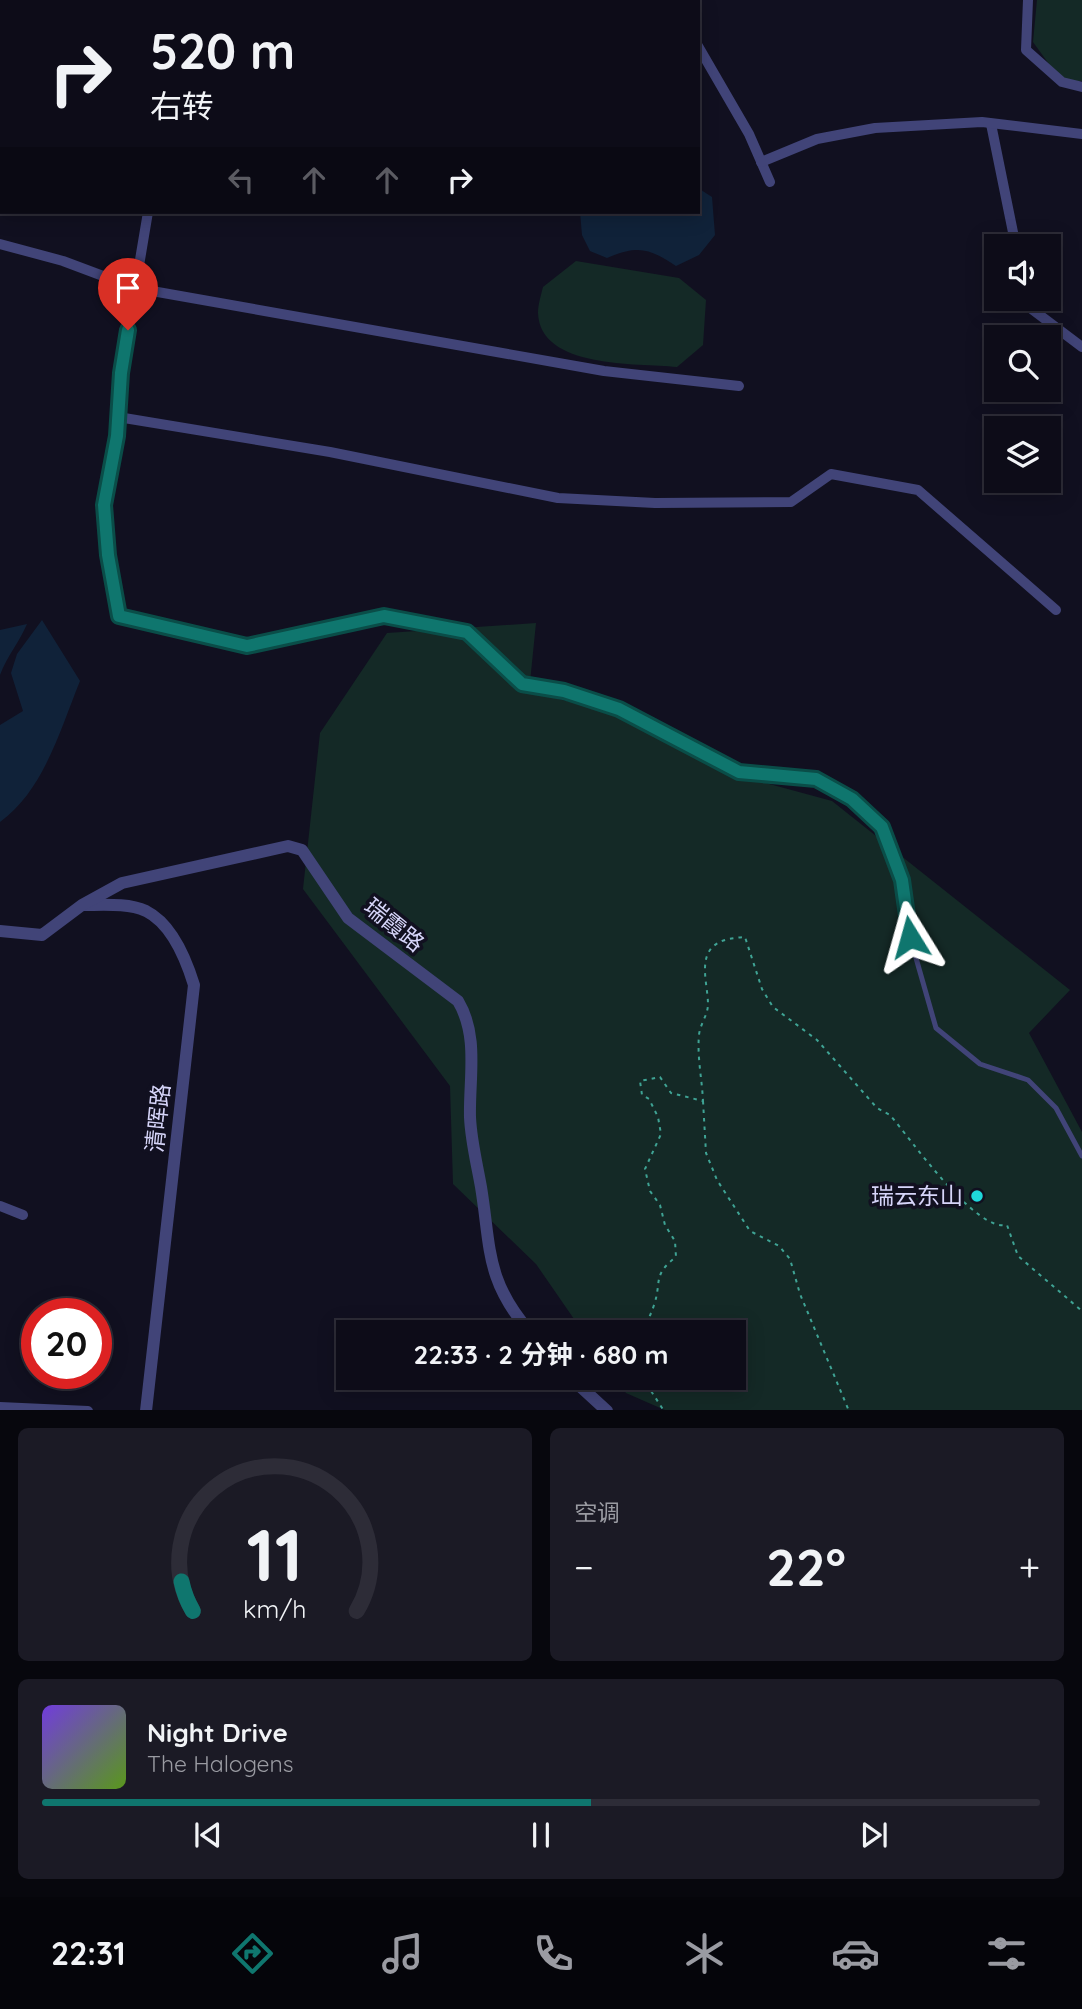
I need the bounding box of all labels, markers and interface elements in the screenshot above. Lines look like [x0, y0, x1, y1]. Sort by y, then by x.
text: 520 m [150, 20, 295, 81]
icon: right [35, 28, 126, 119]
text: 右转 [150, 86, 214, 126]
icon: left [222, 161, 260, 199]
icon: ahead [295, 161, 333, 199]
icon: ahead [368, 161, 406, 199]
icon: right [441, 161, 479, 199]
map controls [984, 234, 1061, 493]
button: sound [984, 234, 1061, 311]
pin [98, 258, 158, 330]
icon: arrive [109, 269, 147, 307]
button: search [984, 325, 1061, 402]
button: layers [984, 416, 1061, 493]
street label: 瑞霞路 [358, 892, 430, 958]
position arrow [873, 900, 947, 974]
street label: 清晖路 [139, 1082, 176, 1154]
place label: 瑞云东山 [871, 1181, 963, 1210]
marker: 瑞云东山 [969, 1188, 985, 1204]
speed limit sign: 20 [21, 1298, 112, 1389]
text: 22:33 · 2 分钟 · 680 m [413, 1338, 669, 1371]
text: 空调 [574, 1498, 620, 1527]
text: 11 [247, 1508, 303, 1599]
text: 22° [766, 1534, 846, 1599]
text: − [574, 1543, 594, 1591]
text: + [1019, 1543, 1040, 1591]
text: km/h [243, 1592, 307, 1623]
text: Night Drive [147, 1716, 288, 1749]
text: The Halogens [147, 1749, 294, 1778]
icon: previous [189, 1816, 227, 1854]
icon: pause [522, 1816, 560, 1854]
icon: next [855, 1816, 893, 1854]
icon: directions [228, 1929, 277, 1978]
icon: music [378, 1929, 427, 1978]
icon: phone [529, 1929, 578, 1978]
icon: climate [680, 1929, 729, 1978]
icon: car [831, 1929, 880, 1978]
icon: filters [982, 1929, 1031, 1978]
text: 22:31 [51, 1933, 126, 1973]

